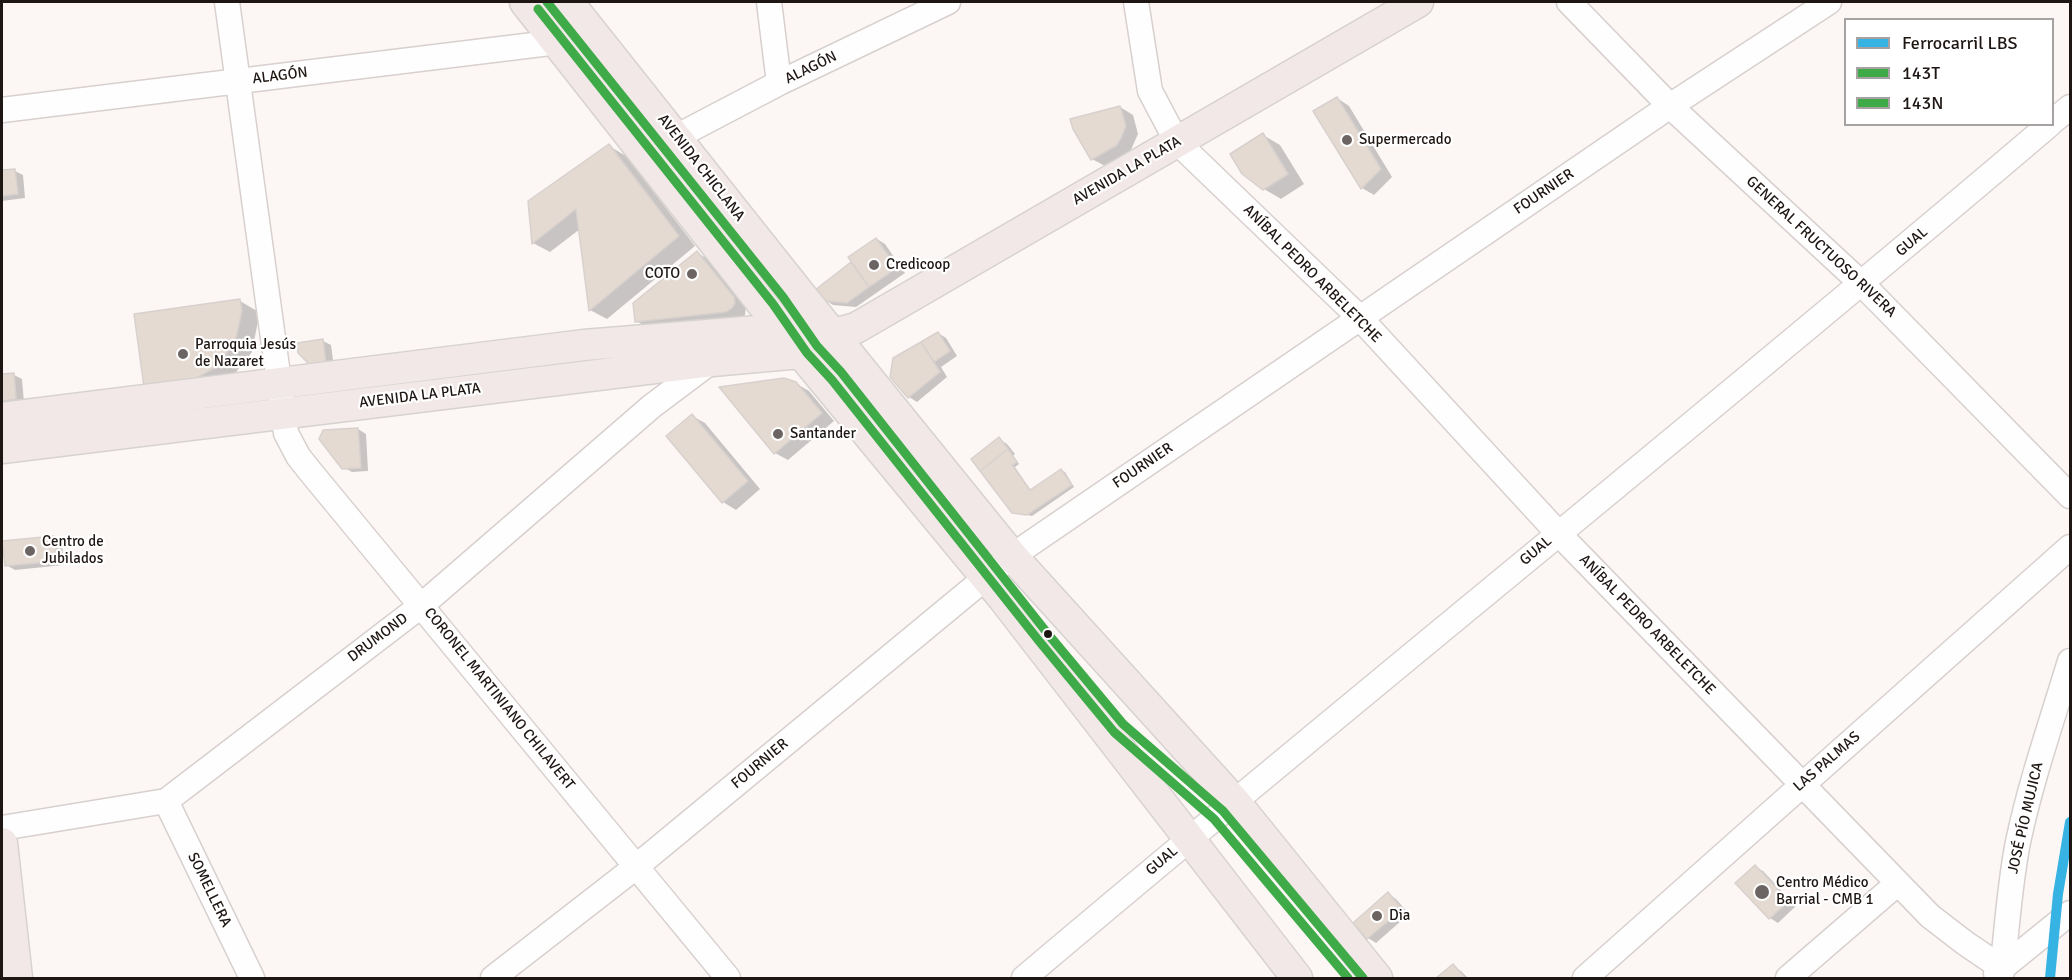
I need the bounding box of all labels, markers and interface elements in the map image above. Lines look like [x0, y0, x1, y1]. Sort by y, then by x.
legend [1844, 18, 2054, 126]
text: Ferrocarril LBS [1902, 32, 2018, 54]
street label: ALAGÓN [782, 48, 840, 88]
text: 143T [1902, 62, 1940, 84]
street label: ALAGÓN [251, 64, 309, 88]
text: 143N [1902, 92, 1943, 114]
street label: AVENIDA CHICLANA [654, 111, 748, 225]
place label: Supermercado [1359, 131, 1452, 149]
street label: AVENIDA LA PLATA [1070, 133, 1184, 209]
marker: Supermercado [1340, 133, 1354, 147]
street label: FOURNIER [1510, 165, 1578, 219]
street label: GENERAL FRUCTUOSO RIVERA [1742, 173, 1900, 321]
street label: ANÍBAL PEDRO ARBELETCHE [1239, 201, 1385, 347]
street label: GUAL [1892, 223, 1932, 261]
place label: Credicoop [886, 256, 950, 274]
marker: Credicoop [867, 258, 881, 272]
place label: COTO [645, 265, 680, 283]
marker: COTO [685, 267, 699, 281]
place label: Parroquia Jesús de Nazaret [195, 336, 296, 371]
marker: Parroquia Jesús de Nazaret [176, 347, 190, 361]
street label: AVENIDA LA PLATA [358, 380, 482, 412]
place label: Santander [790, 425, 856, 443]
marker: Santander [771, 427, 785, 441]
street label: FOURNIER [1109, 439, 1177, 493]
street label: GUAL [1516, 532, 1556, 570]
place label: Centro de Jubilados [42, 533, 104, 568]
marker: Centro de Jubilados [23, 544, 37, 558]
street label: ANÍBAL PEDRO ARBELETCHE [1575, 551, 1719, 699]
street label: CORONEL MARTINIANO CHILAVERT [420, 604, 578, 794]
street label: DRUMOND [344, 610, 412, 666]
unlabelled marker [1042, 628, 1054, 640]
street label: LAS PALMAS [1790, 728, 1864, 796]
street label: FOURNIER [728, 735, 792, 793]
street label: JOSÉ PÍO MUJICA [2004, 761, 2048, 875]
street label: GUAL [1142, 842, 1182, 880]
street label: SOMELLERA [183, 850, 235, 930]
place label: Centro Médico Barrial - CMB 1 [1776, 874, 1874, 909]
marker: Centro Médico Barrial - CMB 1 [1753, 883, 1771, 901]
place label: Dia [1389, 907, 1410, 925]
marker: Dia [1370, 909, 1384, 923]

